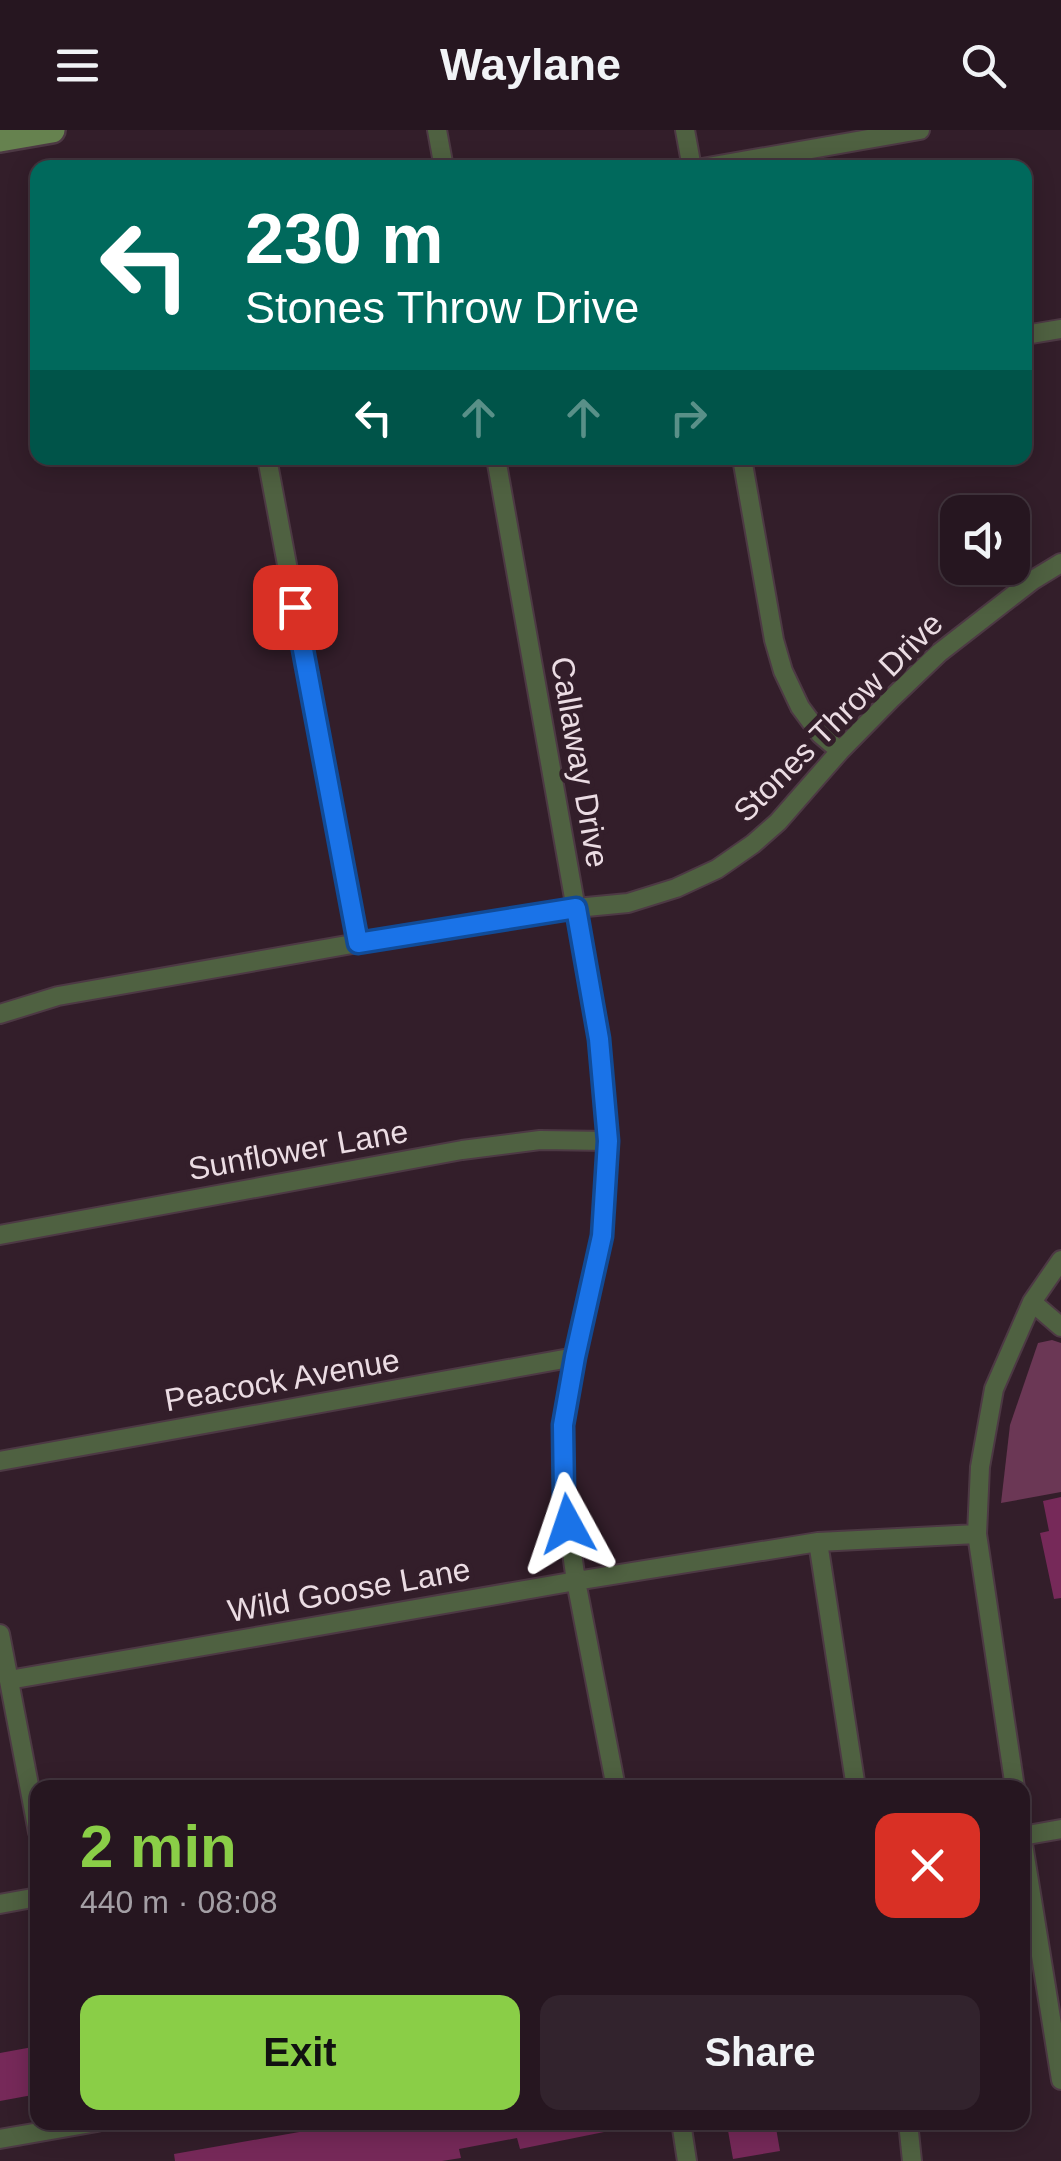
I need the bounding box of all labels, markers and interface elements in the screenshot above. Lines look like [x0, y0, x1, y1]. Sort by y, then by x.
icon: menu [50, 38, 105, 93]
icon: search [956, 38, 1011, 93]
text: Waylane [440, 39, 621, 90]
icon: left [80, 200, 210, 330]
text: 230 m [245, 200, 443, 278]
text: Stones Throw Drive [245, 282, 639, 333]
icon: left [346, 390, 401, 445]
icon: ahead [451, 390, 506, 445]
icon: ahead [556, 390, 611, 445]
icon: right [661, 390, 716, 445]
map controls [940, 495, 1030, 585]
button: sound [940, 495, 1030, 585]
pin [253, 565, 338, 650]
icon: arrive [268, 580, 323, 635]
street label: Stones Throw Drive [726, 605, 950, 829]
street label: Callaway Drive [544, 654, 616, 870]
street label: Sunflower Lane [185, 1113, 411, 1187]
street label: Peacock Avenue [162, 1342, 402, 1418]
position arrow [516, 1472, 620, 1576]
street label: Wild Goose Lane [225, 1551, 473, 1629]
text: 2 min [80, 1813, 237, 1880]
button: close [875, 1813, 980, 1918]
text: 440 m · 08:08 [80, 1884, 277, 1920]
button: Exit [80, 1995, 520, 2110]
button: Share [540, 1995, 980, 2110]

